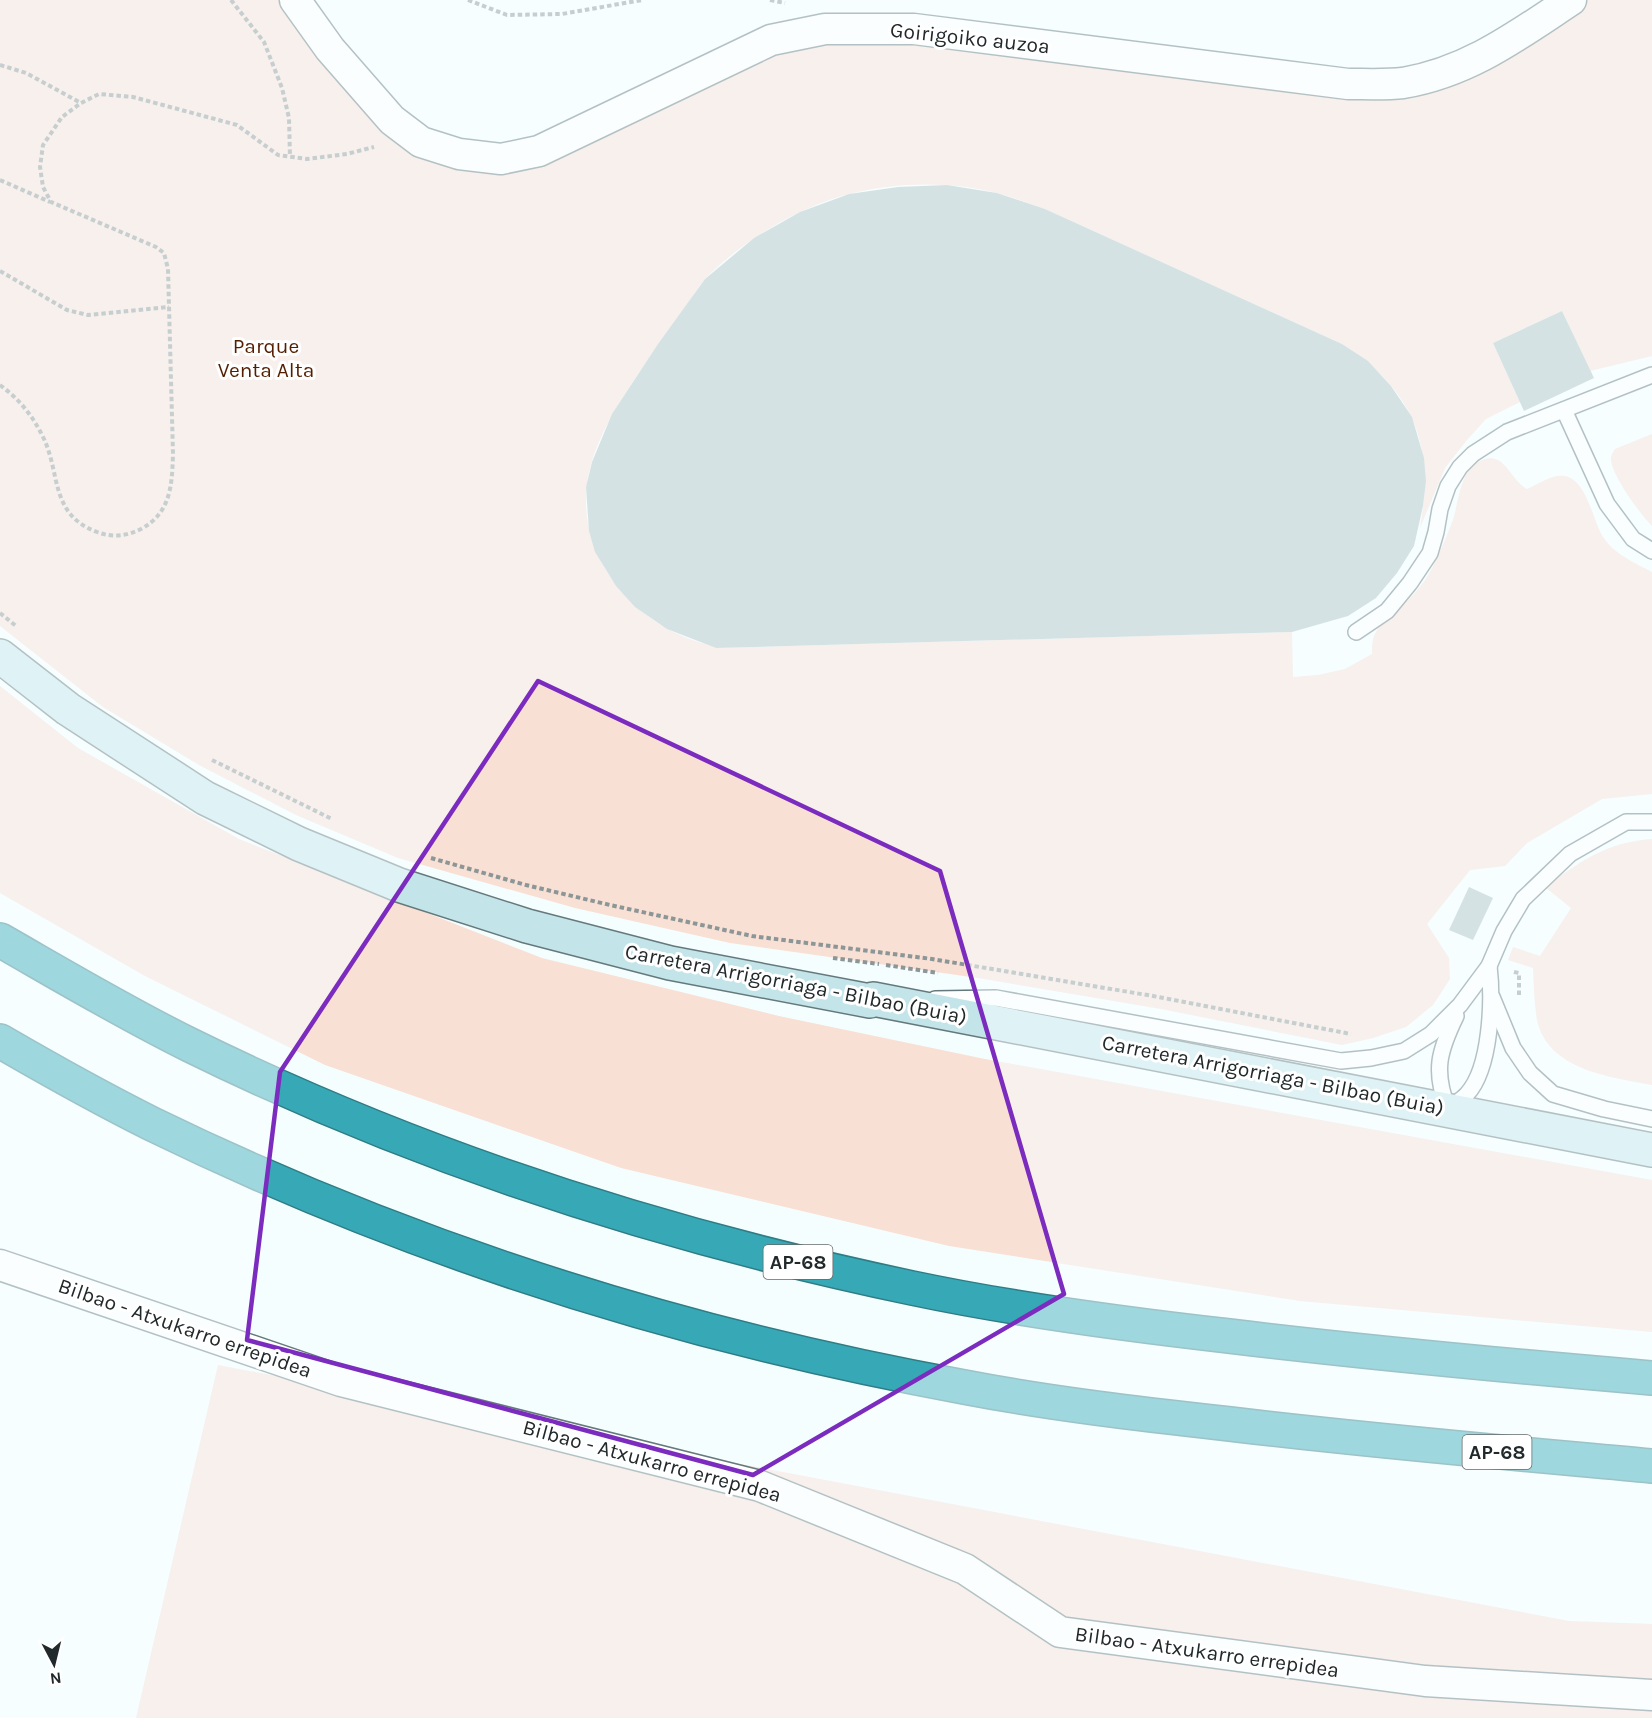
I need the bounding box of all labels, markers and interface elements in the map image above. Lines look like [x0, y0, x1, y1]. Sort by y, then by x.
street label: Goirigoiko auzoa [889, 18, 1051, 58]
park label: Parque Venta Alta [218, 334, 314, 382]
street label: Carretera Arrigorriaga - Bilbao (Buia) [623, 939, 969, 1029]
street label: Carretera Arrigorriaga - Bilbao (Buia) [1100, 1030, 1446, 1120]
road number: AP-68 [764, 1245, 832, 1279]
street label: Bilbao - Atxukarro errepidea [55, 1273, 315, 1383]
street label: Bilbao - Atxukarro errepidea [520, 1415, 784, 1507]
road number: AP-68 [1462, 1435, 1532, 1469]
street label: Bilbao - Atxukarro errepidea [1073, 1622, 1341, 1682]
north arrow [24, 1634, 84, 1694]
text: N [49, 1668, 63, 1689]

